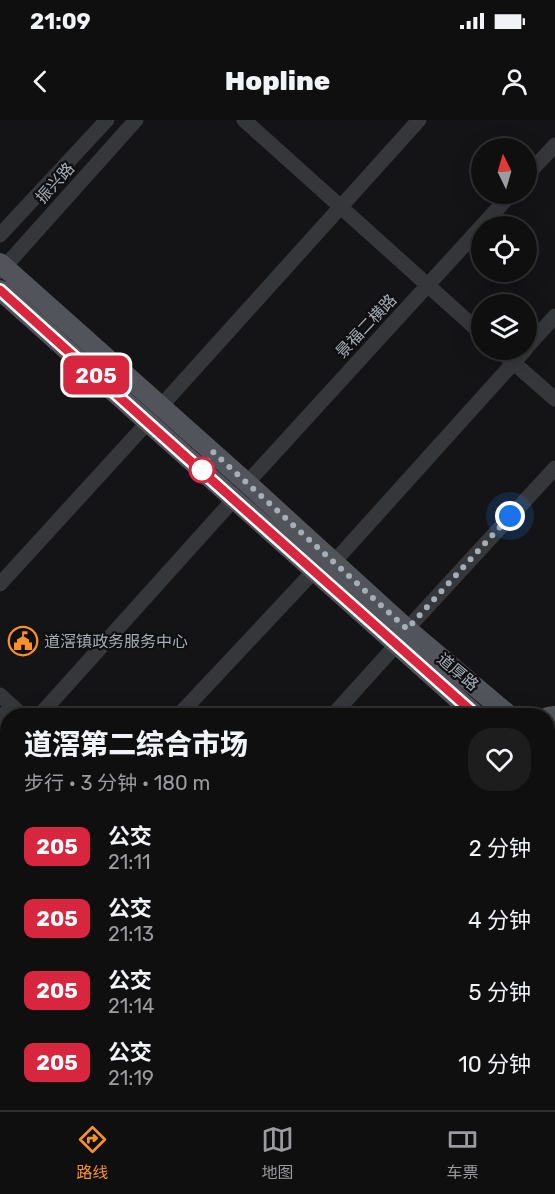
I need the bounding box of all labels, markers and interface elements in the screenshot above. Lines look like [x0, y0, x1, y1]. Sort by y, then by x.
text: 21:09 [30, 8, 91, 35]
icon: back [24, 65, 57, 98]
text: Hopline [225, 65, 330, 97]
icon: person [498, 65, 531, 98]
north arrow [471, 138, 537, 204]
map controls [471, 138, 537, 360]
street label: 振兴路 [32, 159, 78, 207]
button: locate [471, 216, 537, 282]
street label: 景福二横路 [332, 290, 400, 362]
button: layers [471, 294, 537, 360]
line badge: 205 [62, 356, 130, 394]
text: 205 [75, 363, 117, 388]
unlabelled marker [189, 457, 215, 483]
your location [495, 501, 525, 531]
public building icon: 道滘镇政务服务中心 [7, 625, 39, 657]
place label: 道滘镇政务服务中心 [44, 632, 188, 651]
street label: 道厚路 [434, 649, 482, 695]
text: 道滘第二综合市场 [24, 728, 248, 761]
button: heart [468, 728, 531, 791]
text: 步行 · 3 分钟 · 180 m [24, 771, 210, 795]
text: 公交 [108, 823, 152, 850]
text: 205 [36, 834, 78, 859]
text: 2 分钟 [469, 835, 531, 862]
text: 21:11 [108, 850, 151, 874]
text: 公交 [108, 895, 152, 922]
text: 205 [36, 906, 78, 931]
text: 4 分钟 [468, 907, 531, 934]
text: 21:13 [108, 922, 154, 946]
text: 公交 [108, 967, 152, 994]
text: 205 [36, 978, 78, 1003]
text: 5 分钟 [469, 979, 531, 1006]
text: 21:14 [108, 994, 154, 1018]
text: 公交 [108, 1039, 152, 1066]
text: 205 [36, 1050, 78, 1075]
text: 10 分钟 [458, 1051, 531, 1078]
text: 21:19 [108, 1066, 154, 1090]
tab: 路线 [76, 1123, 109, 1183]
tab: 地图 [261, 1123, 294, 1183]
tab: 车票 [446, 1123, 479, 1183]

